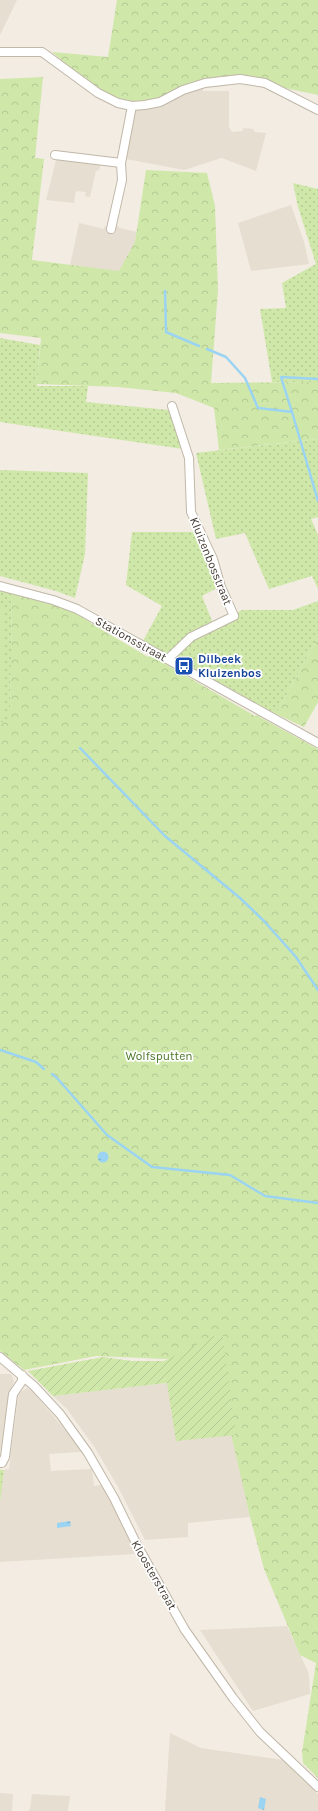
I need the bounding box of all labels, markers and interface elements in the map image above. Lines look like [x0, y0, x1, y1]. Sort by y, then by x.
street label: Kluizenbosstraat [187, 515, 235, 607]
street label: Stationsstraat [93, 614, 170, 665]
place label: Dilbeek Kluizenbos [198, 652, 261, 680]
bus stop icon: Dilbeek Kluizenbos [173, 655, 195, 677]
park label: Wolfsputten [125, 1049, 193, 1063]
street label: Kloosterstraat [128, 1538, 180, 1613]

